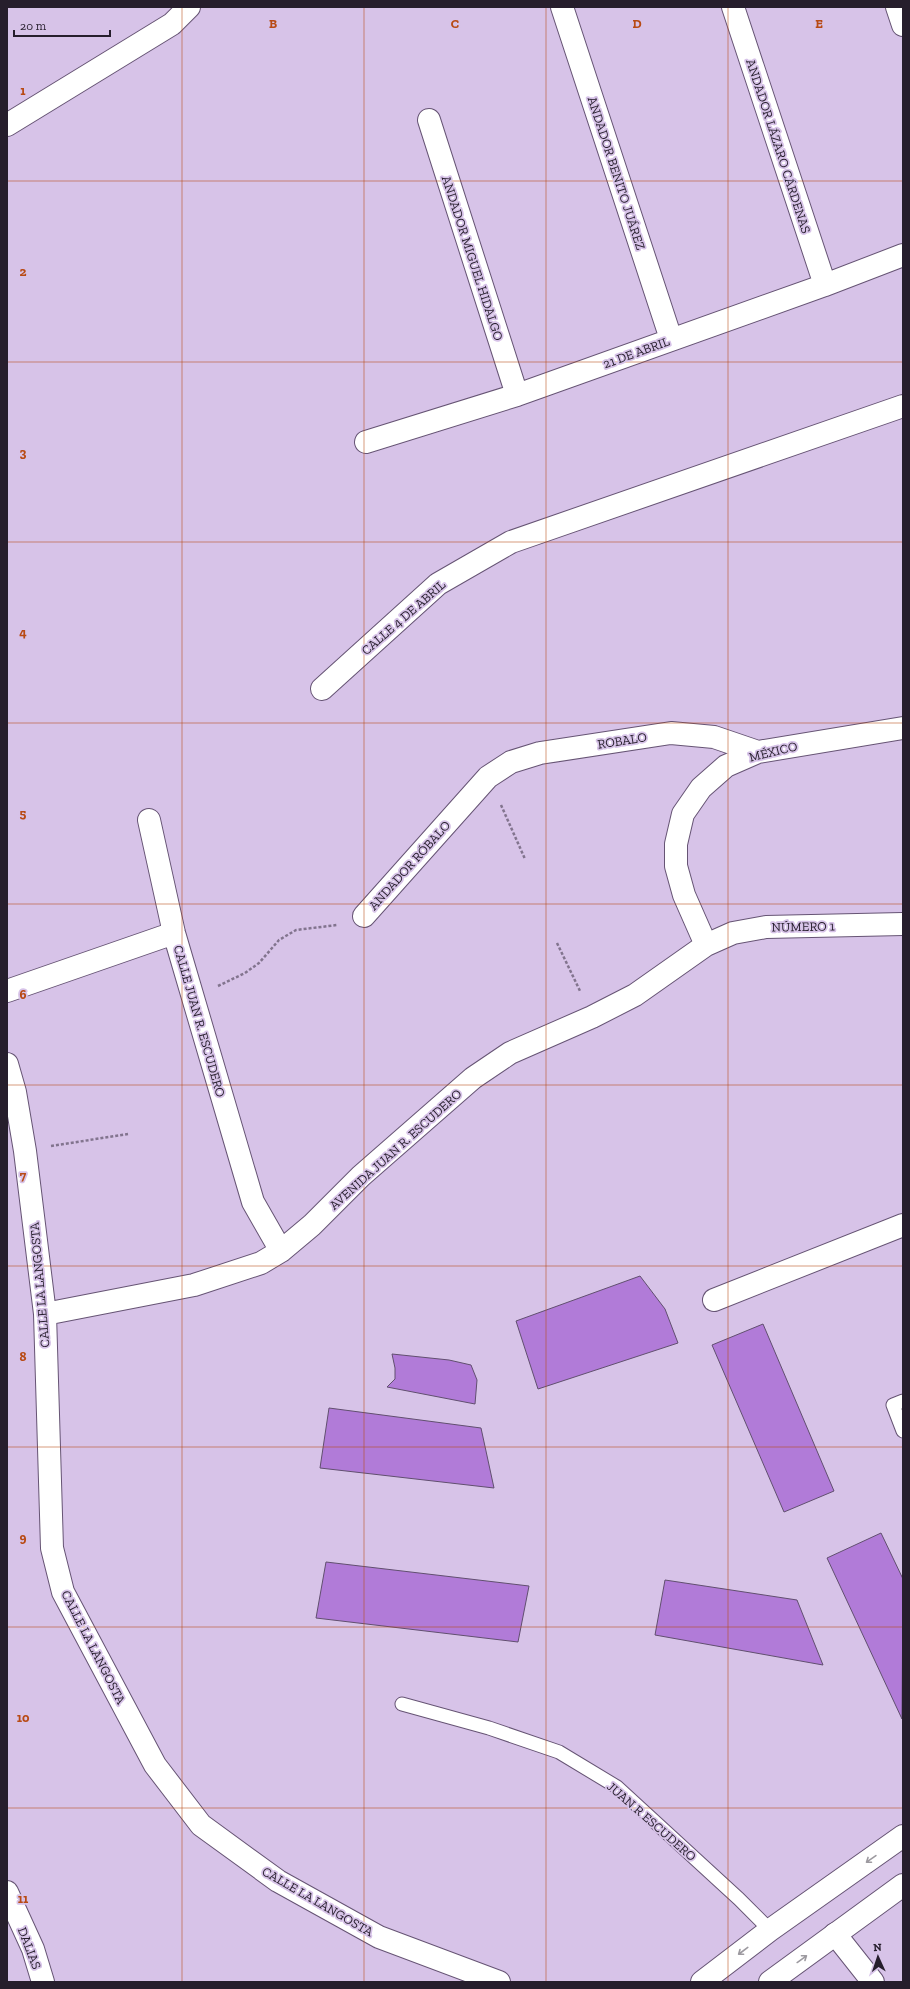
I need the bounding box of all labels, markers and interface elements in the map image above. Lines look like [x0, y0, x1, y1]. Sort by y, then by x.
scale bar [14, 12, 110, 38]
text: B [269, 16, 277, 31]
text: C [451, 16, 459, 31]
text: D [632, 16, 642, 31]
text: E [815, 16, 823, 31]
text: 20 m [20, 19, 47, 33]
street label: ANDADOR LÁZARO CÁRDENAS [743, 57, 814, 235]
text: 1 [20, 83, 26, 98]
street label: ANDADOR BENITO JUÁREZ [585, 95, 649, 252]
street label: ANDADOR MIGUEL HIDALGO [439, 174, 506, 343]
text: 2 [20, 264, 27, 279]
street label: 21 DE ABRIL [601, 334, 671, 371]
text: 3 [20, 445, 27, 460]
street label: CALLE 4 DE ABRIL [358, 577, 448, 658]
text: 4 [19, 625, 27, 640]
street label: ROBALO [596, 729, 648, 752]
street label: MÉXICO [747, 738, 799, 765]
text: 5 [20, 806, 27, 821]
street label: ANDADOR RÓBALO [365, 818, 453, 913]
street label: NÚMERO 1 [771, 918, 835, 935]
street label: CALLE JUAN R. ESCUDERO [171, 944, 228, 1099]
text: 6 [20, 987, 27, 1002]
street label: AVENIDA JUAN R. ESCUDERO [326, 1086, 464, 1213]
text: 7 [20, 1168, 27, 1183]
street label: CALLE LA LANGOSTA [26, 1221, 52, 1348]
text: 8 [19, 1349, 27, 1364]
text: 9 [20, 1530, 27, 1545]
street label: CALLE LA LANGOSTA [58, 1588, 129, 1707]
text: 10 [17, 1710, 30, 1725]
street label: JUAN R ESCUDERO [604, 1779, 699, 1864]
one-way arrow [866, 1855, 877, 1863]
street label: CALLE LA LANGOSTA [260, 1864, 376, 1940]
text: 11 [18, 1891, 29, 1906]
street label: DALIAS [15, 1925, 44, 1971]
north arrow [858, 1937, 898, 1977]
text: N [873, 1941, 883, 1954]
one-way arrow [737, 1946, 748, 1955]
one-way arrow [796, 1955, 807, 1963]

